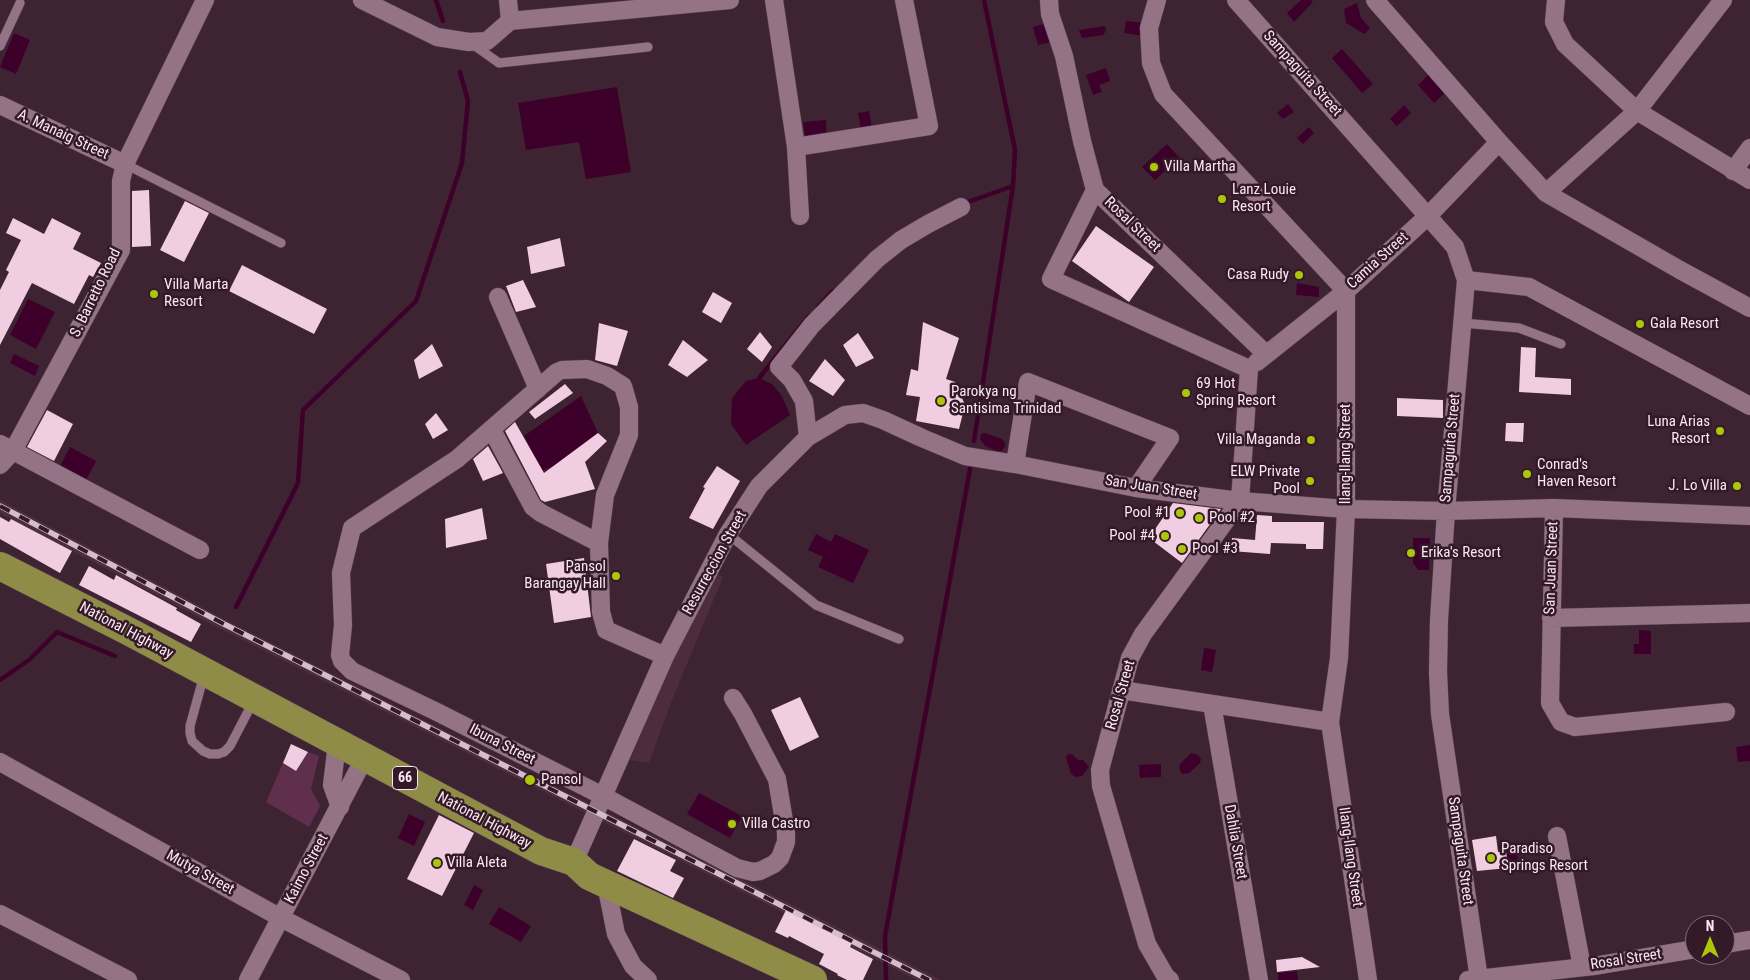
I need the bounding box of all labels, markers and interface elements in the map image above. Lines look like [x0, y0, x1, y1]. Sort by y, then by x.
street label: Sampaguita Street [1259, 27, 1345, 121]
street label: A. Manaig Street [15, 106, 111, 164]
place label: Villa Martha [1164, 158, 1236, 176]
marker: Villa Martha [1148, 161, 1160, 173]
place label: Lanz Louie Resort [1232, 181, 1296, 216]
marker: Lanz Louie Resort [1216, 193, 1228, 205]
street label: Rosal Street [1100, 194, 1164, 256]
street label: Camia Street [1344, 229, 1412, 293]
street label: S. Barretto Road [67, 246, 125, 340]
place label: Casa Rudy [1227, 266, 1289, 284]
marker: Casa Rudy [1293, 269, 1305, 281]
place label: Villa Marta Resort [164, 276, 228, 311]
marker: Villa Marta Resort [148, 288, 160, 300]
place label: Gala Resort [1650, 315, 1719, 333]
marker: Gala Resort [1634, 318, 1646, 330]
place label: 69 Hot Spring Resort [1196, 375, 1276, 410]
place label: Parokya ng Santisima Trinidad [951, 383, 1061, 418]
marker: 69 Hot Spring Resort [1180, 387, 1192, 399]
street label: Sampaguita Street [1437, 393, 1465, 503]
marker: Parokya ng Santisima Trinidad [935, 395, 947, 407]
street label: Ilang-Ilang Street [1337, 404, 1355, 504]
place label: Luna Arias Resort [1647, 413, 1710, 448]
marker: Luna Arias Resort [1714, 425, 1726, 437]
place label: Villa Maganda [1217, 431, 1301, 449]
marker: Villa Maganda [1305, 434, 1317, 446]
place label: Conrad's Haven Resort [1537, 456, 1616, 491]
place label: ELW Private Pool [1230, 463, 1300, 498]
marker: Conrad's Haven Resort [1521, 468, 1533, 480]
street label: San Juan Street [1104, 472, 1198, 504]
marker: ELW Private Pool [1304, 475, 1316, 487]
place label: J. Lo Villa [1668, 477, 1727, 495]
marker: J. Lo Villa [1731, 480, 1743, 492]
place label: Pool #1 [1124, 504, 1170, 522]
marker: Pool #1 [1174, 507, 1186, 519]
street label: Resurreccion Street [679, 508, 751, 618]
place label: Pool #2 [1209, 509, 1255, 527]
marker: Pool #2 [1193, 512, 1205, 524]
street label: San Juan Street [1541, 521, 1563, 615]
place label: Pool #4 [1109, 527, 1155, 545]
marker: Pool #4 [1159, 530, 1171, 542]
place label: Pool #3 [1192, 540, 1238, 558]
marker: Pool #3 [1176, 543, 1188, 555]
place label: Erika's Resort [1421, 544, 1501, 562]
marker: Erika's Resort [1405, 547, 1417, 559]
place label: Pansol Barangay Hall [524, 558, 606, 593]
marker: Pansol Barangay Hall [610, 570, 622, 582]
street label: National Highway [76, 599, 176, 663]
street label: Rosal Street [1102, 658, 1140, 732]
street label: Ibuna Street [466, 721, 538, 769]
road number: 66 [392, 766, 418, 790]
place label: Pansol [541, 771, 581, 789]
marker: Pansol [523, 773, 537, 787]
street label: National Highway [434, 789, 534, 853]
street label: Sampaguita Street [1443, 796, 1477, 906]
street label: Dahlia Street [1220, 803, 1250, 881]
street label: Ilang-Ilang Street [1334, 806, 1366, 908]
place label: Villa Castro [742, 815, 810, 833]
marker: Villa Castro [726, 818, 738, 830]
street label: Kaimo Street [281, 831, 333, 907]
place label: Paradiso Springs Resort [1501, 840, 1588, 875]
street label: Mutya Street [163, 847, 237, 899]
marker: Paradiso Springs Resort [1485, 852, 1497, 864]
place label: Villa Aleta [447, 854, 507, 872]
marker: Villa Aleta [431, 857, 443, 869]
north arrow [1685, 915, 1735, 965]
text: N [1706, 918, 1714, 934]
street label: Rosal Street [1589, 946, 1663, 974]

